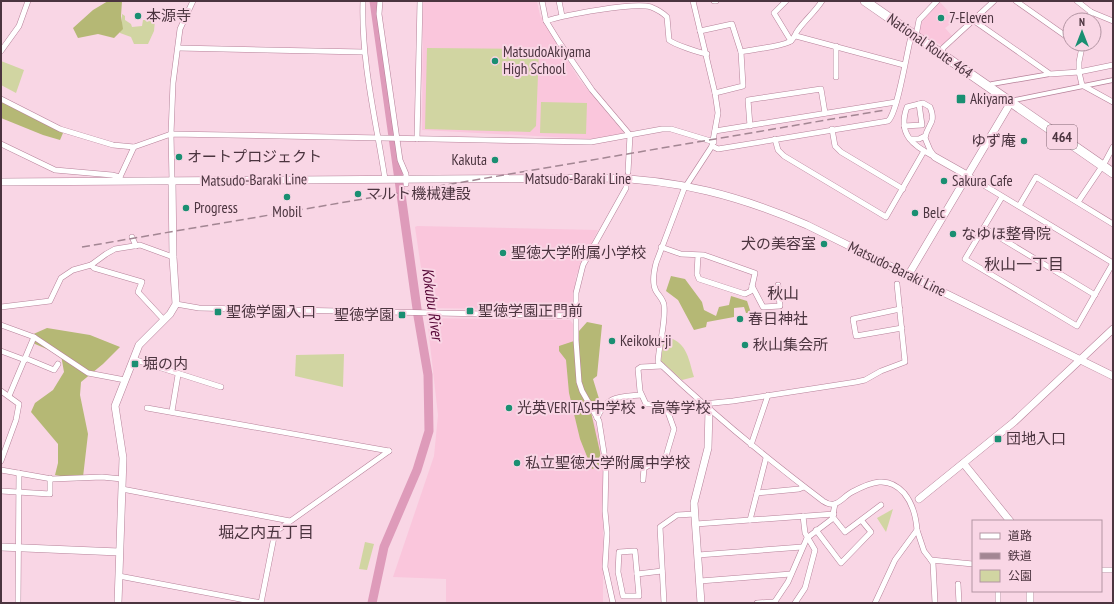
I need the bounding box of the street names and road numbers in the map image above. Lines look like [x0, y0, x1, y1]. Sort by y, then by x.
street label: National Route 464 [884, 9, 977, 82]
road number: 464 [1047, 125, 1077, 149]
street label: Matsudo-Baraki Line [201, 169, 307, 190]
street label: Matsudo-Baraki Line [525, 169, 631, 188]
street label: Matsudo-Baraki Line [845, 237, 949, 300]

